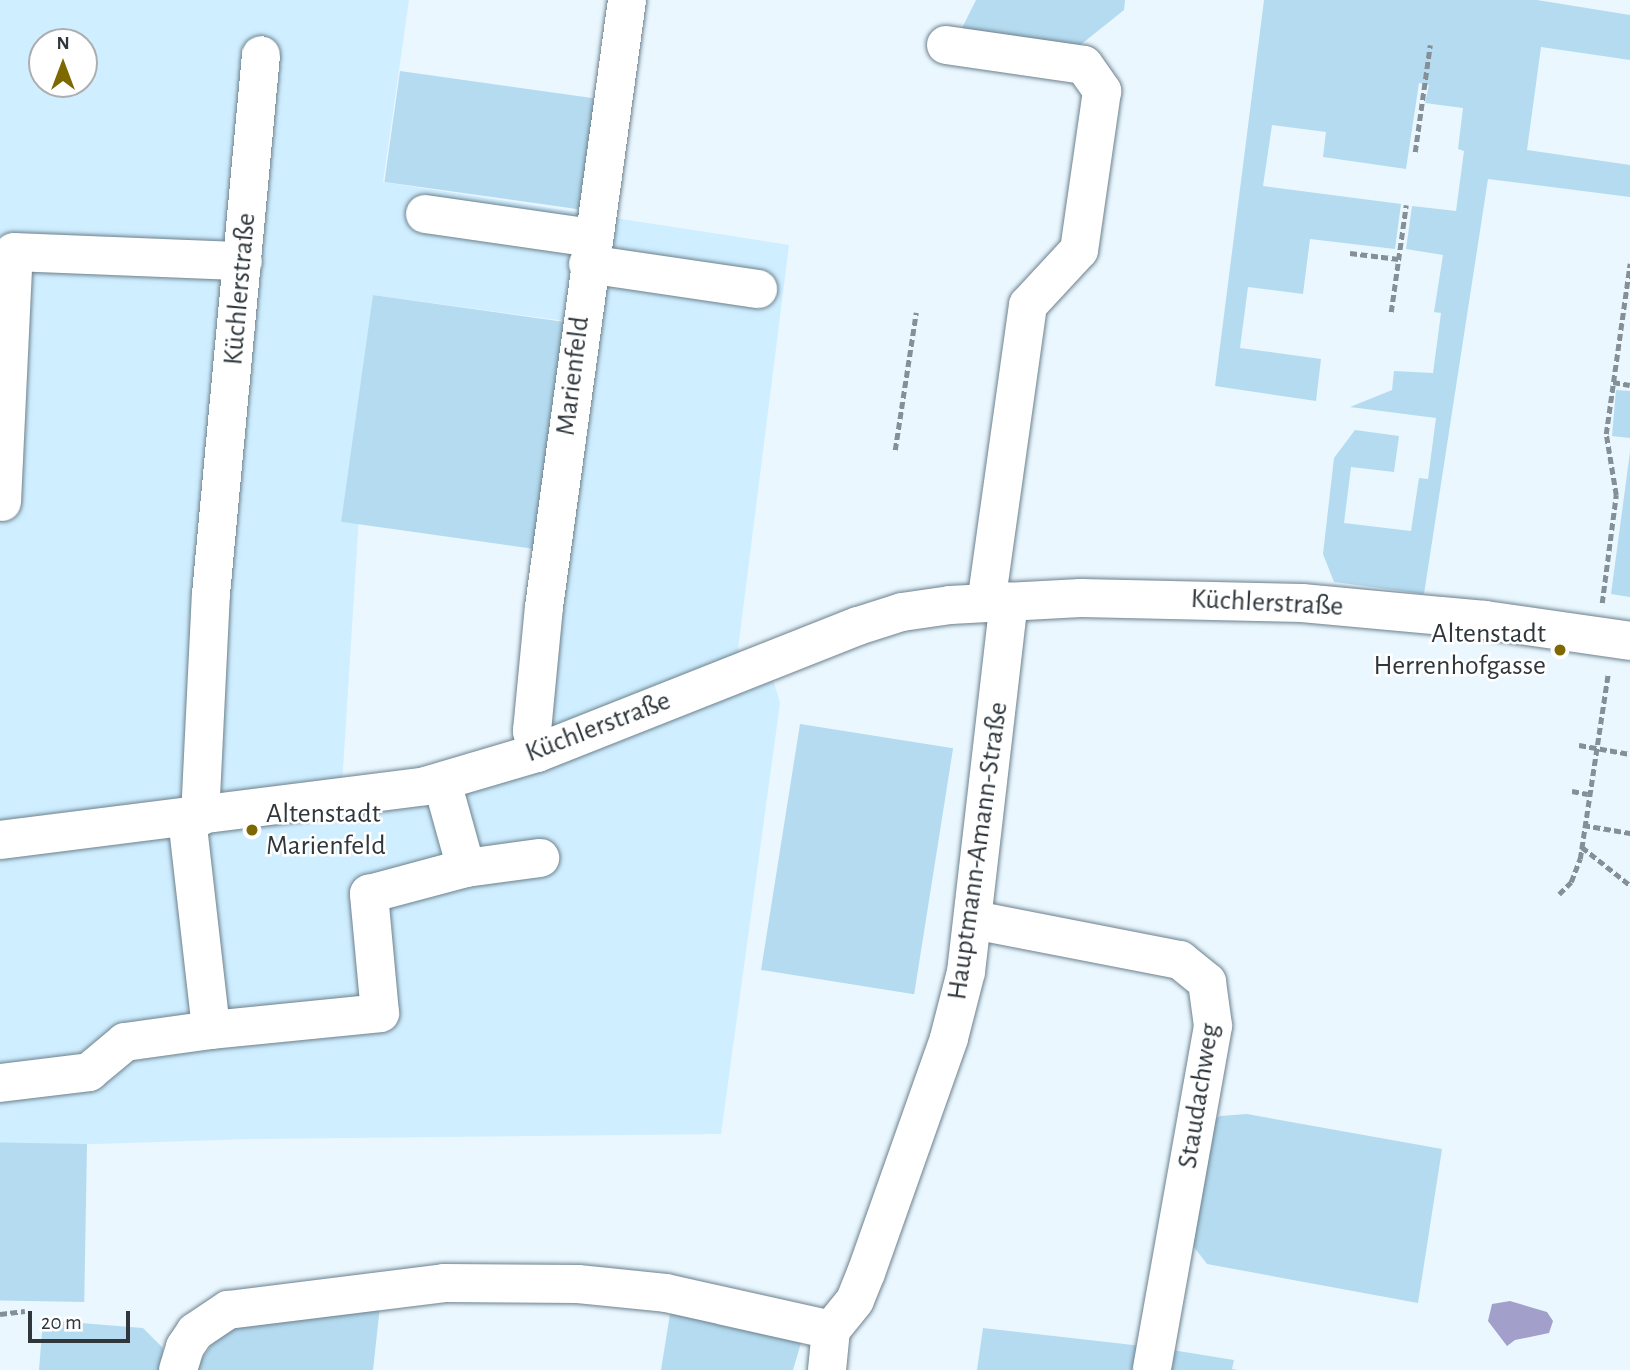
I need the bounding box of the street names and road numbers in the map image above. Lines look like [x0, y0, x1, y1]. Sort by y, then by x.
street label: Küchlerstraße [217, 211, 263, 367]
street label: Marienfeld [549, 315, 597, 437]
street label: Küchlerstraße [1190, 582, 1344, 624]
street label: Küchlerstraße [521, 684, 675, 770]
street label: Hauptmann-Amann-Straße [940, 700, 1016, 1002]
street label: Staudachweg [1171, 1021, 1227, 1171]

